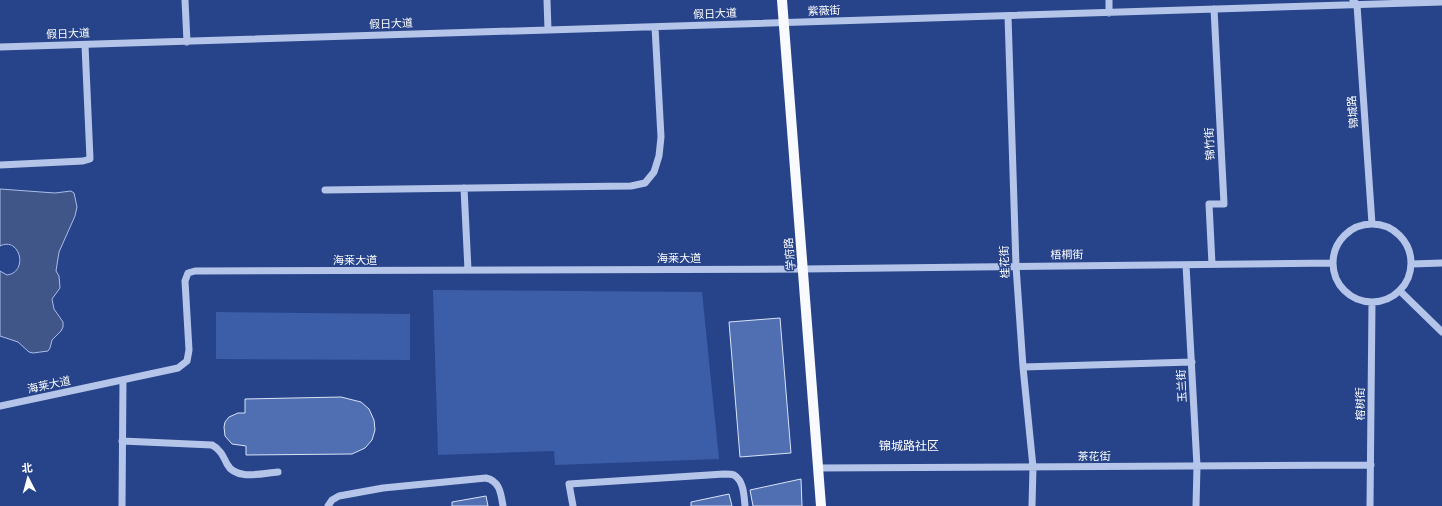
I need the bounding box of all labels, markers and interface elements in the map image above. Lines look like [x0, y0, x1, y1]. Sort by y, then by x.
street label: 紫薇街 [807, 4, 841, 18]
street label: 假日大道 [693, 7, 737, 21]
street label: 假日大道 [369, 17, 413, 31]
street label: 假日大道 [46, 27, 90, 41]
street label: 锦城路 [1345, 95, 1361, 129]
street label: 锦竹街 [1203, 127, 1217, 161]
street label: 学府路 [782, 237, 798, 271]
street label: 桂花街 [998, 245, 1012, 279]
street label: 梧桐街 [1050, 248, 1084, 262]
street label: 海莱大道 [657, 252, 701, 265]
street label: 海莱大道 [333, 254, 377, 267]
street label: 玉兰街 [1175, 369, 1189, 403]
street label: 海莱大道 [26, 374, 72, 396]
street label: 榕树街 [1354, 388, 1367, 421]
district label: 锦城路社区 [879, 439, 939, 453]
street label: 茶花街 [1078, 450, 1111, 463]
north arrow [8, 458, 48, 498]
text: 北 [21, 462, 33, 476]

